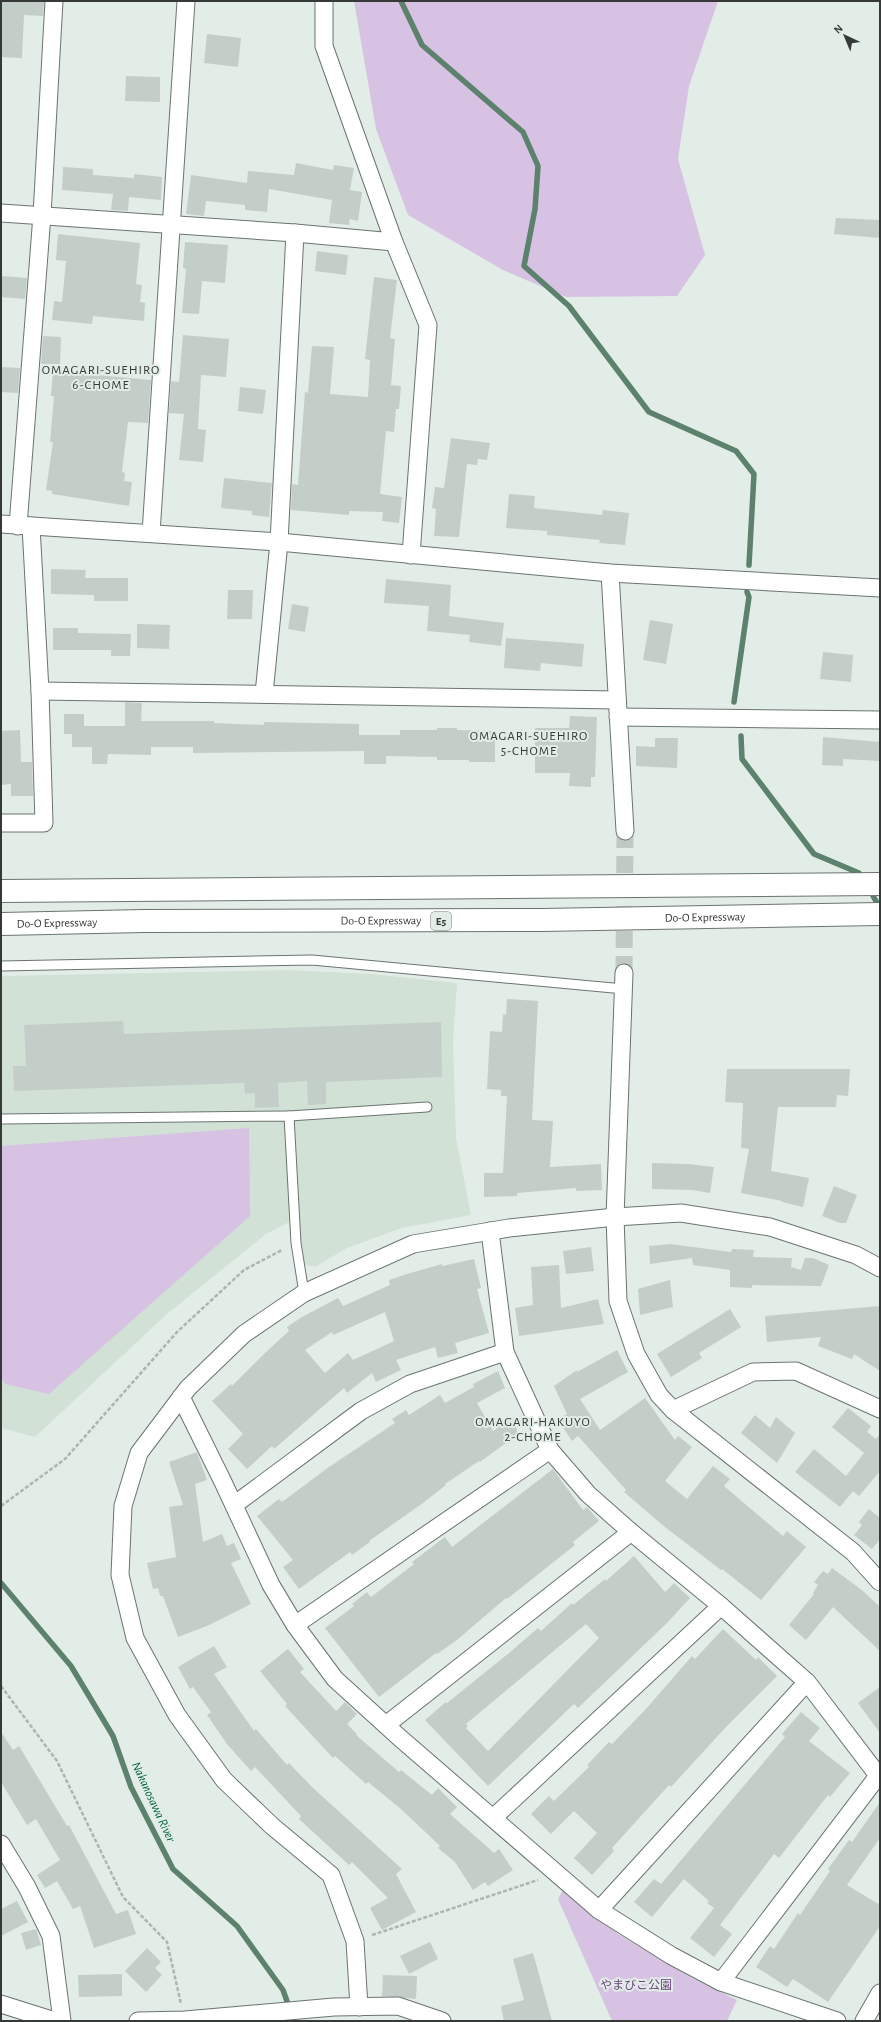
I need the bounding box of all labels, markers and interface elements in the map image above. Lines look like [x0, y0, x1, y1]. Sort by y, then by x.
north arrow [825, 16, 865, 56]
text: N [832, 23, 845, 36]
district label: OMAGARI-SUEHIRO 6-CHOME [42, 364, 160, 392]
district label: OMAGARI-SUEHIRO 5-CHOME [470, 730, 588, 758]
street label: Do-O Expressway [664, 910, 745, 924]
road number: E5 [431, 912, 451, 930]
street label: Do-O Expressway [341, 914, 421, 927]
street label: Do-O Expressway [16, 916, 98, 930]
district label: OMAGARI-HAKUYO 2-CHOME [475, 1416, 591, 1444]
water label: Nakanosawa River [129, 1760, 178, 1845]
park label: やまびこ公園 [600, 1979, 672, 1991]

